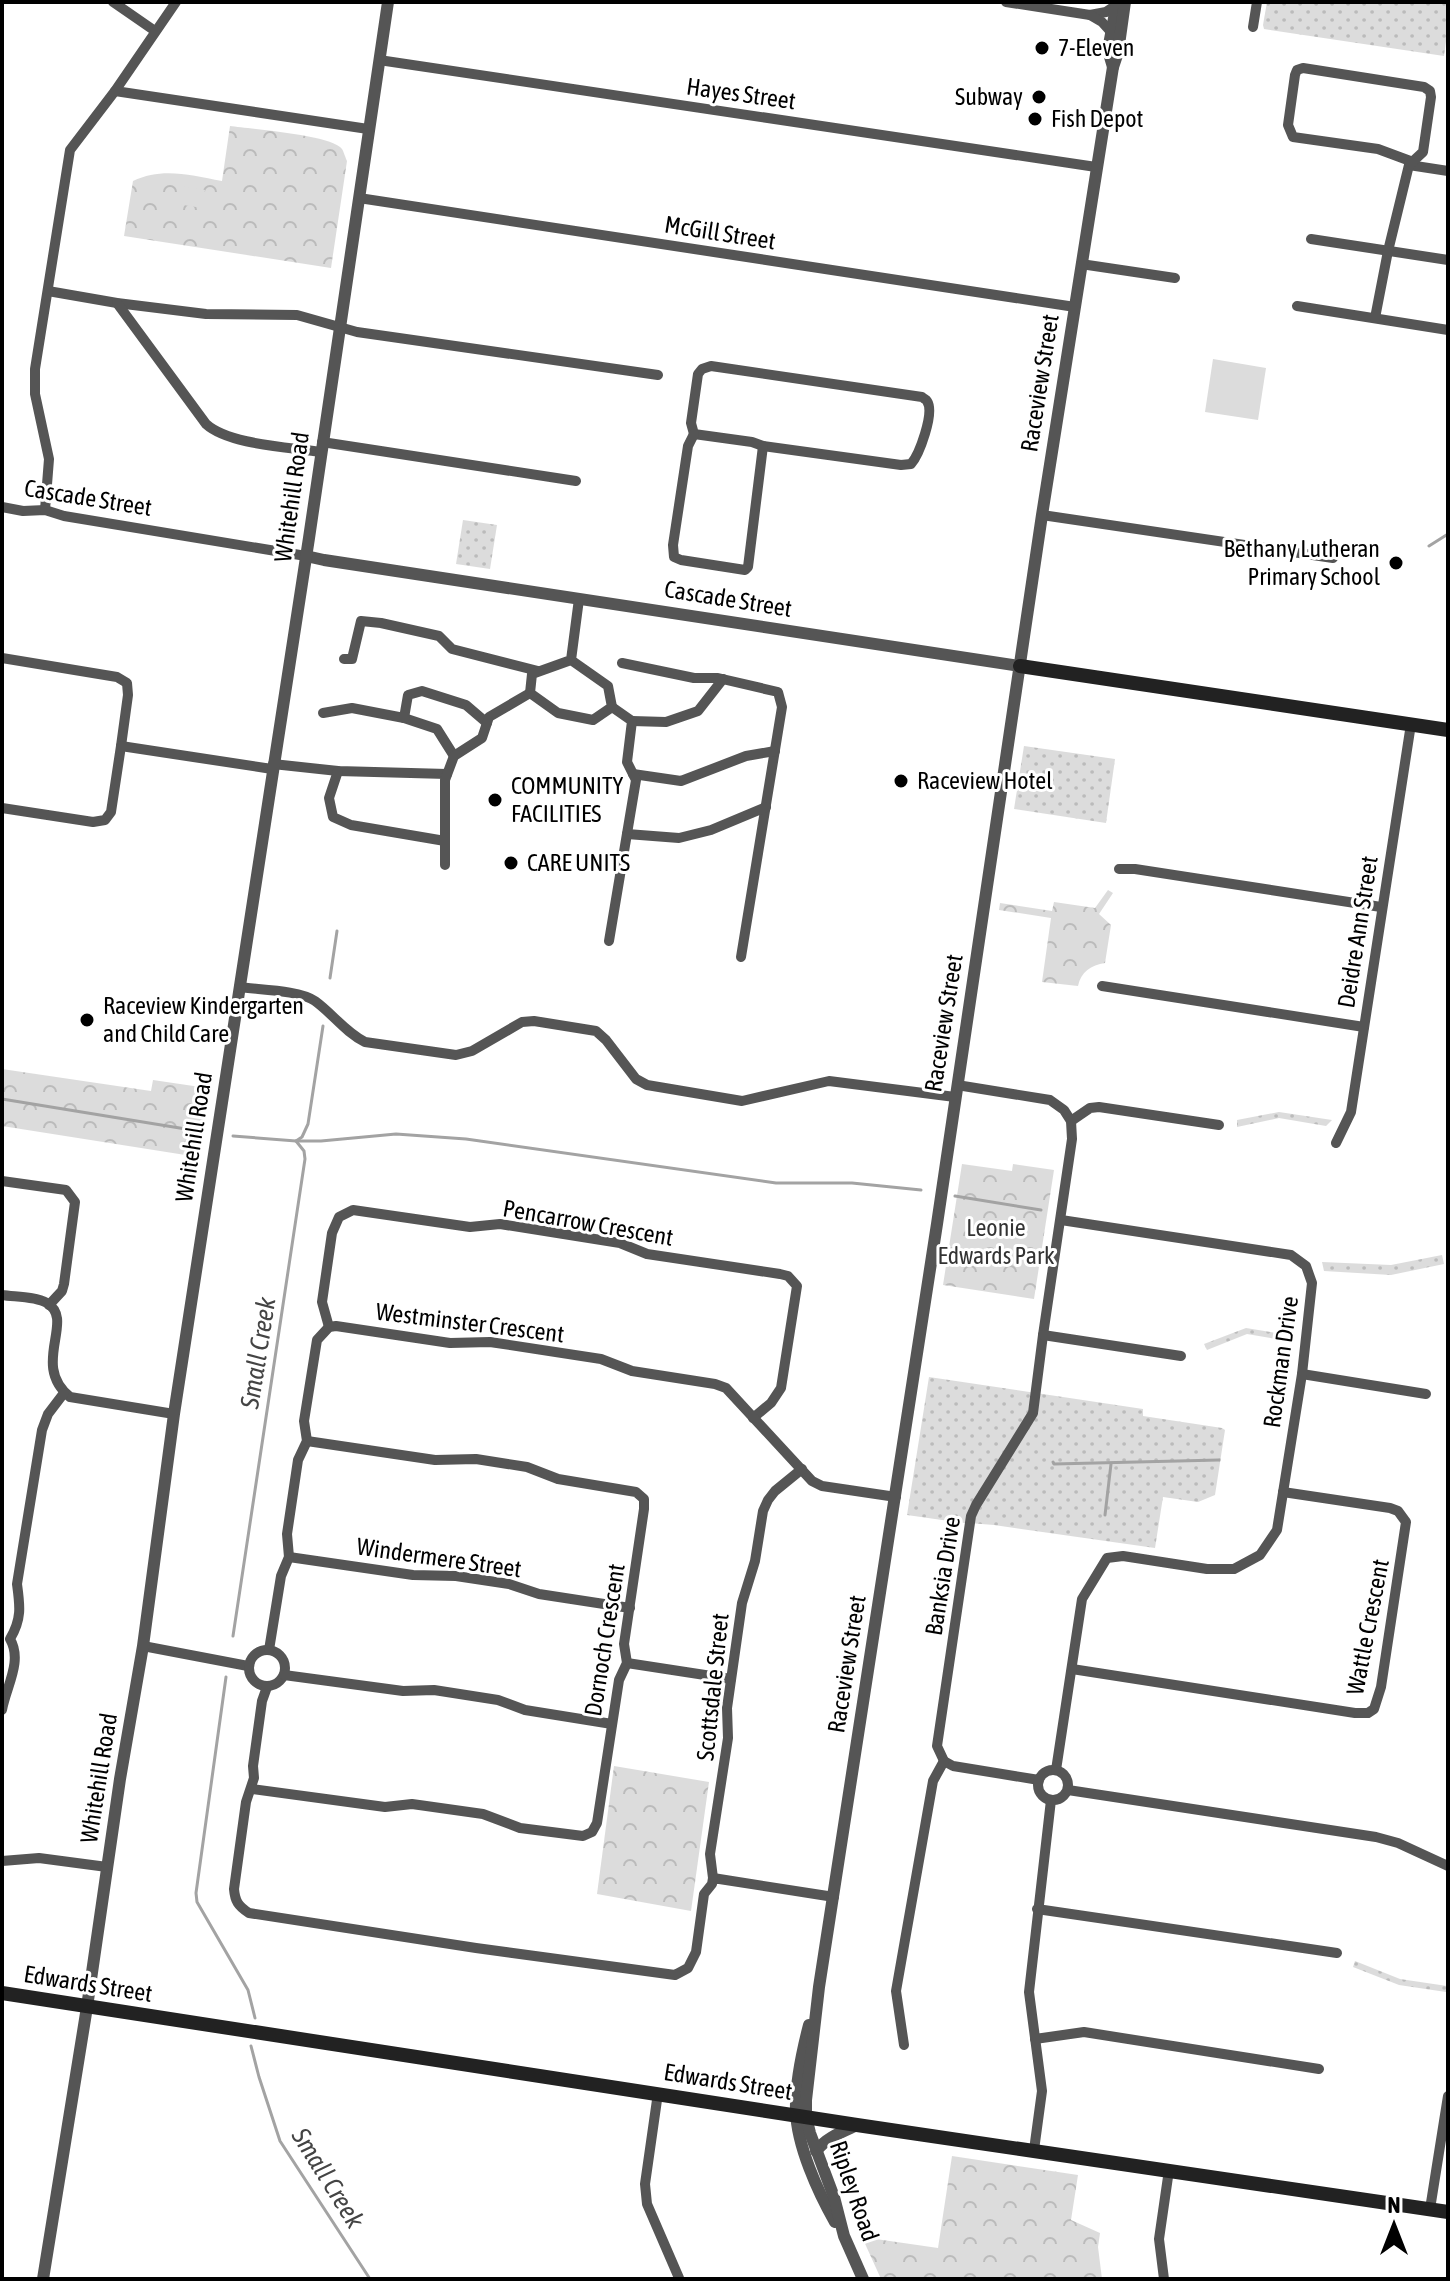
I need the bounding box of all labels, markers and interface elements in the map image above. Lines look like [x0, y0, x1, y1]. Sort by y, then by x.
place label: 7-Eleven [1058, 34, 1134, 61]
marker: 7-Eleven [1033, 39, 1051, 57]
street label: Hayes Street [685, 72, 798, 115]
place label: Subway [955, 83, 1023, 110]
marker: Subway [1030, 88, 1048, 106]
place label: Fish Depot [1051, 105, 1144, 132]
marker: Fish Depot [1026, 110, 1044, 128]
street label: McGill Street [663, 210, 778, 255]
street label: Raceview Street [1015, 312, 1064, 454]
street label: Whitehill Road [269, 430, 314, 564]
street label: Cascade Street [22, 474, 154, 521]
place label: Bethany Lutheran Primary School [1223, 535, 1381, 590]
marker: Bethany Lutheran Primary School [1387, 554, 1405, 572]
street label: Cascade Street [662, 575, 794, 622]
place label: Raceview Hotel [917, 767, 1053, 794]
place label: COMMUNITY FACILITIES [511, 772, 623, 827]
marker: Raceview Hotel [892, 772, 910, 790]
marker: COMMUNITY FACILITIES [486, 791, 504, 809]
place label: CARE UNITS [527, 849, 630, 876]
marker: CARE UNITS [502, 854, 520, 872]
street label: Deidre Ann Street [1332, 854, 1383, 1010]
street label: Raceview Street [919, 952, 968, 1094]
place label: Raceview Kindergarten and Child Care [103, 992, 304, 1047]
marker: Raceview Kindergarten and Child Care [78, 1011, 96, 1029]
street label: Whitehill Road [170, 1070, 217, 1204]
street label: Pencarrow Crescent [501, 1194, 675, 1251]
park label: Leonie Edwards Park [937, 1214, 1055, 1269]
street label: Rockman Drive [1258, 1294, 1303, 1429]
water label: Small Creek [234, 1295, 282, 1412]
street label: Westminster Crescent [374, 1298, 566, 1347]
street label: Banksia Drive [920, 1515, 965, 1637]
street label: Windermere Street [355, 1533, 523, 1582]
street label: Wattle Crescent [1341, 1557, 1394, 1697]
street label: Dornoch Crescent [579, 1562, 630, 1718]
street label: Raceview Street [822, 1593, 871, 1735]
street label: Scottsdale Street [691, 1612, 734, 1762]
street label: Whitehill Road [75, 1711, 122, 1845]
street label: Edwards Street [22, 1960, 154, 2007]
street label: Edwards Street [662, 2058, 794, 2105]
water label: Small Creek [285, 2122, 371, 2234]
street label: Ripley Road [825, 2137, 884, 2245]
north arrow [1354, 2185, 1434, 2265]
text: N [1388, 2192, 1400, 2218]

